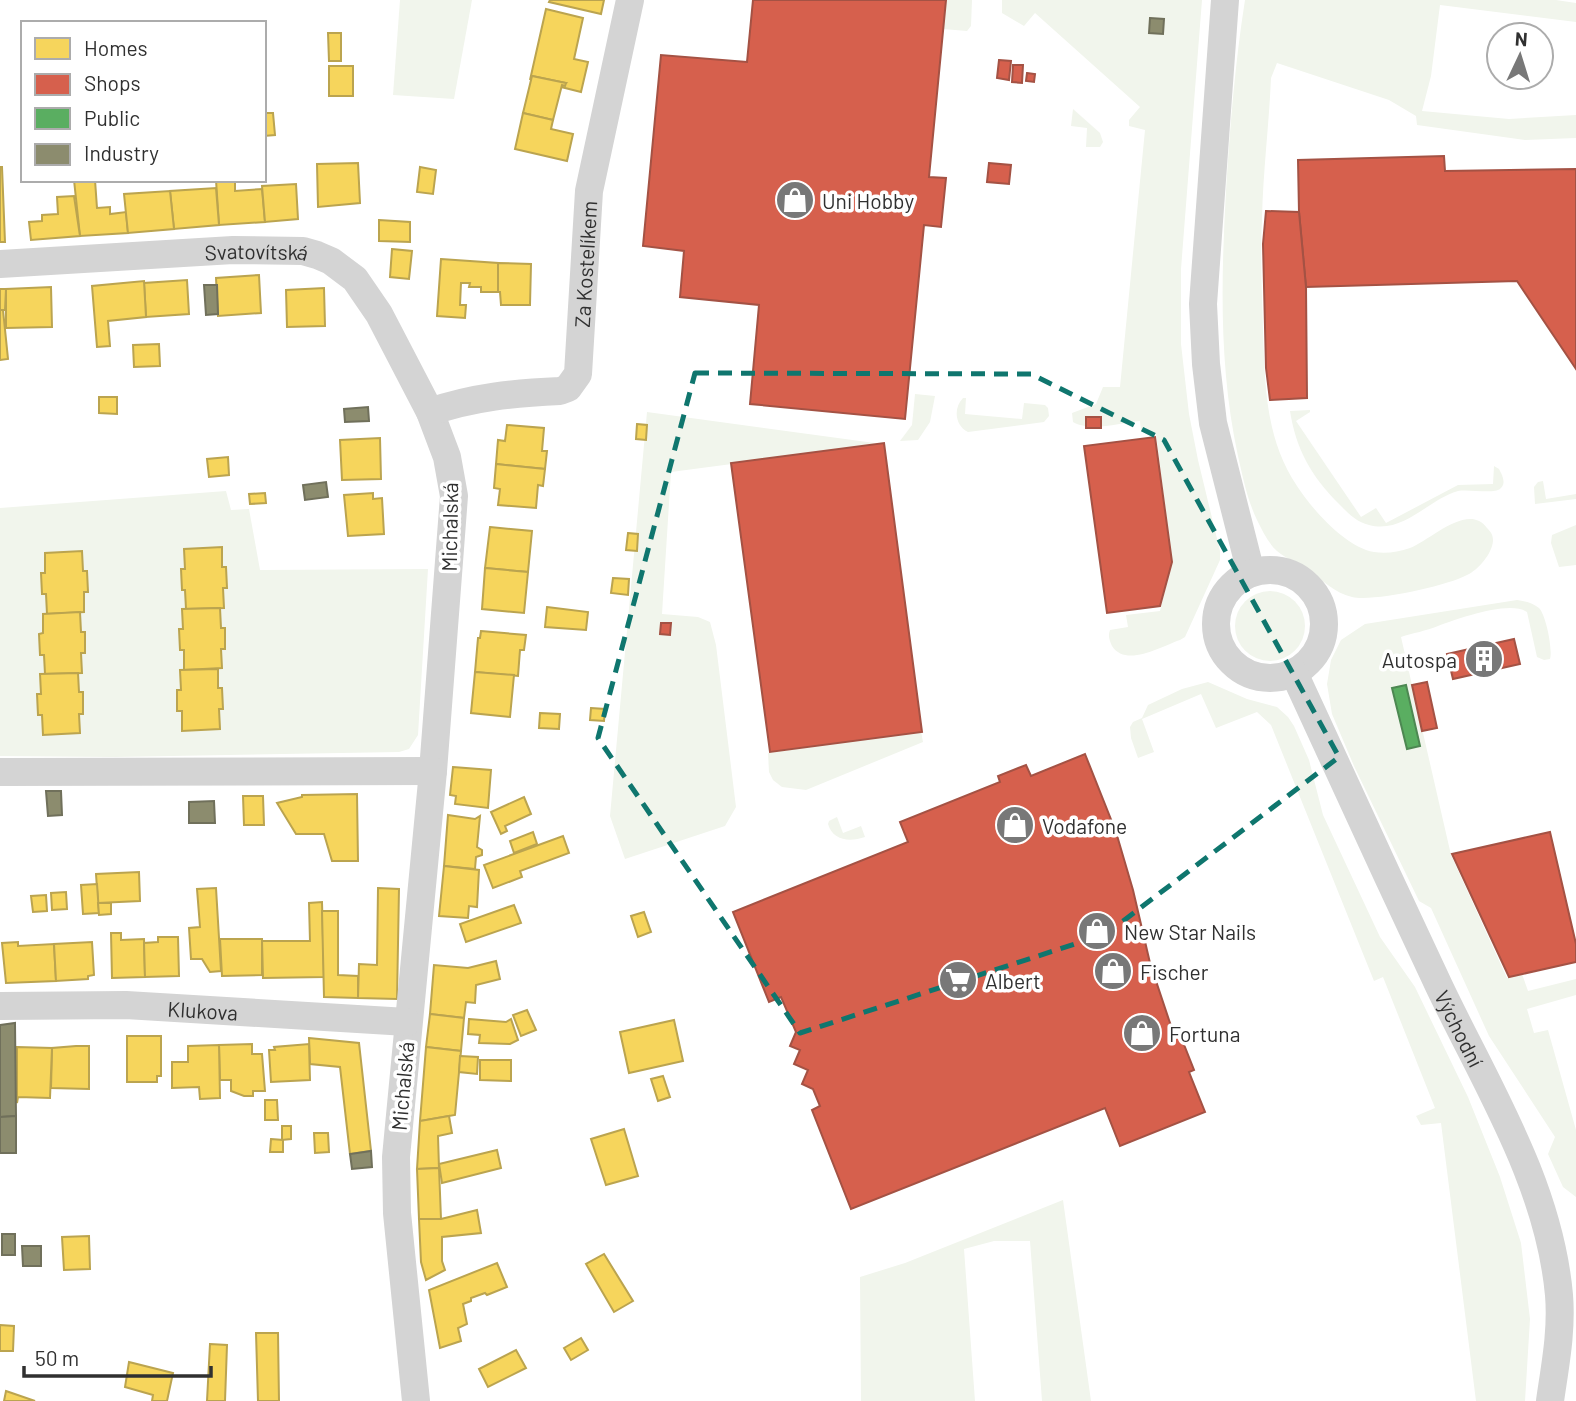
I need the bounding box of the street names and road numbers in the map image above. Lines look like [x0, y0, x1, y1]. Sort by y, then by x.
street label: Za Kostelíkem [568, 200, 601, 328]
street label: Svatovítská [204, 237, 312, 265]
street label: Michalská [436, 482, 462, 572]
street label: Východní [1430, 986, 1490, 1071]
street label: Klukova [167, 995, 239, 1024]
street label: Michalská [386, 1040, 418, 1132]

